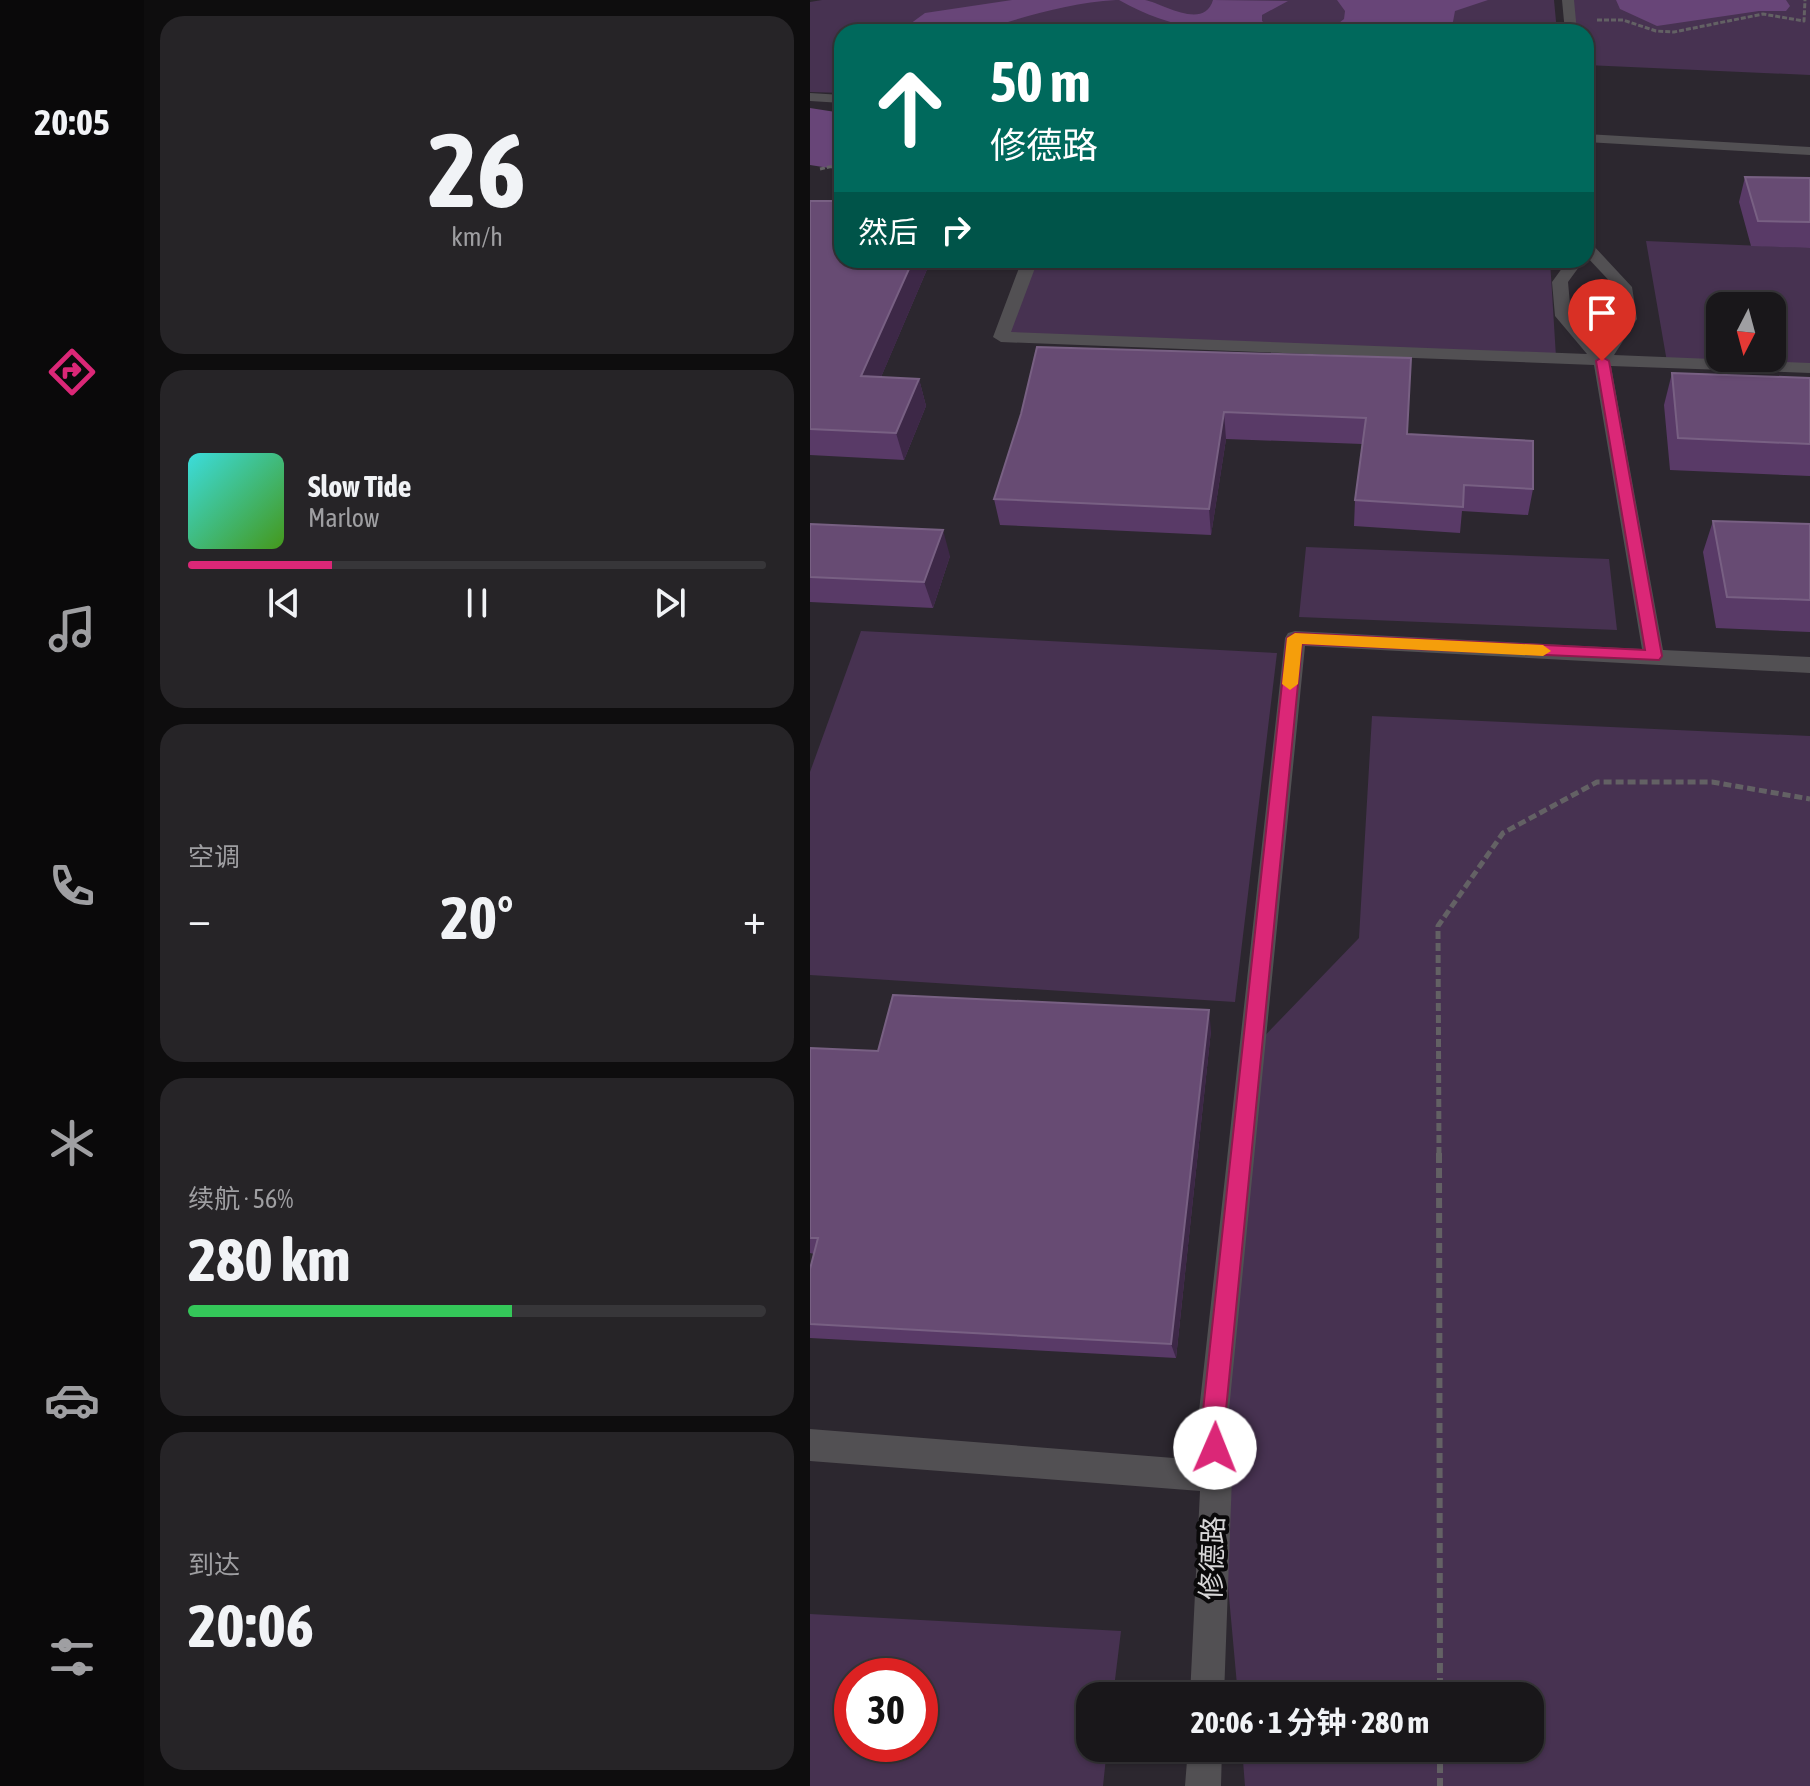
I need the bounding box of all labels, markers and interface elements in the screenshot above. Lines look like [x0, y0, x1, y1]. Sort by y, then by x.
text: 50 m [990, 50, 1091, 114]
icon: ahead [858, 56, 962, 160]
text: 20:05 [34, 101, 110, 143]
text: 26 [428, 110, 526, 229]
text: 修德路 [990, 124, 1098, 166]
icon: right [934, 208, 978, 252]
text: 然后 [858, 215, 918, 249]
text: km/h [451, 222, 503, 252]
pin [1568, 279, 1636, 361]
icon: arrive [1580, 291, 1624, 335]
north arrow [1706, 292, 1786, 372]
map controls [1706, 292, 1786, 372]
icon: directions [44, 344, 100, 400]
text: Slow Tide [308, 469, 411, 503]
text: Marlow [308, 503, 379, 533]
icon: previous [262, 581, 306, 625]
icon: pause [455, 581, 499, 625]
icon: next [648, 581, 692, 625]
icon: music [44, 601, 100, 657]
text: 空调 [188, 842, 240, 872]
icon: phone [44, 858, 100, 914]
text: 20° [441, 883, 513, 952]
text: − [188, 893, 211, 943]
text: + [743, 893, 766, 943]
icon: climate [44, 1115, 100, 1171]
text: 续航 · 56% [188, 1184, 293, 1214]
text: 280 km [188, 1225, 350, 1294]
icon: car [44, 1372, 100, 1428]
position arrow [1173, 1406, 1257, 1490]
street label: 修德路 [1195, 1515, 1229, 1601]
text: 到达 [188, 1550, 240, 1580]
text: 20:06 [188, 1591, 314, 1660]
icon: filters [44, 1629, 100, 1685]
speed limit sign: 30 [834, 1658, 938, 1762]
text: 20:06 · 1 分钟 · 280 m [1191, 1705, 1429, 1739]

